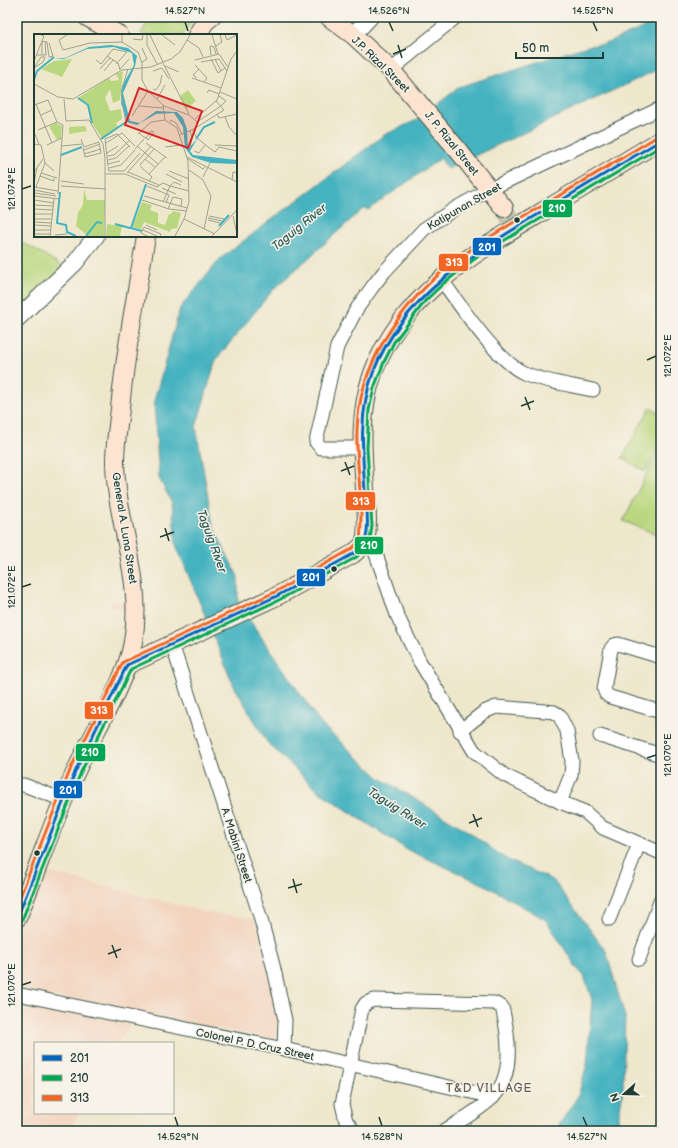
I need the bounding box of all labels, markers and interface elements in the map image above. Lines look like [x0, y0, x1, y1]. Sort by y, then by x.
text: 14.527°N [165, 5, 205, 17]
text: 14.526°N [368, 5, 410, 17]
text: 14.525°N [572, 5, 614, 17]
street label: J.P. Rizal Street [349, 33, 413, 96]
inset map [34, 34, 237, 237]
scale bar [516, 34, 603, 60]
text: 50 m [522, 41, 549, 56]
street label: J. P. Rizal Street [422, 109, 482, 178]
text: 121.074°E [6, 167, 18, 211]
street label: Katipunan Street [425, 180, 504, 233]
line badge: 210 [542, 199, 573, 218]
water label: Taguig River [269, 200, 331, 254]
text: 210 [548, 202, 566, 215]
unlabelled marker [512, 215, 522, 225]
line badge: 201 [472, 237, 502, 256]
text: 201 [478, 241, 496, 254]
line badge: 313 [438, 253, 469, 272]
text: 313 [445, 256, 463, 269]
text: 121.072°E [662, 334, 674, 378]
street label: General A. Luna Street [109, 471, 140, 585]
line badge: 313 [345, 491, 376, 511]
text: 313 [352, 495, 370, 508]
water label: Taguig River [193, 507, 230, 576]
line badge: 210 [354, 536, 384, 555]
text: 210 [360, 539, 378, 552]
unlabelled marker [329, 564, 339, 574]
text: 121.072°E [6, 565, 18, 609]
line badge: 201 [296, 568, 326, 587]
text: 201 [302, 571, 320, 584]
line badge: 313 [84, 701, 114, 720]
text: 313 [90, 704, 108, 717]
text: 121.070°E [662, 733, 674, 777]
line badge: 210 [75, 743, 106, 762]
text: 210 [81, 746, 99, 759]
line badge: 201 [53, 780, 83, 799]
text: 201 [59, 784, 77, 797]
water label: Taguig River [365, 785, 430, 833]
street label: A. Mabini Street [218, 806, 255, 885]
unlabelled marker [32, 848, 42, 858]
text: 121.070°E [6, 963, 18, 1007]
street label: Colonel P. D. Cruz Street [195, 1026, 316, 1063]
legend [34, 1042, 174, 1114]
text: 201 [70, 1051, 89, 1066]
text: 210 [70, 1071, 89, 1086]
north arrow [604, 1074, 644, 1114]
district label: T&D VILLAGE [446, 1081, 532, 1096]
text: 313 [70, 1091, 89, 1106]
text: N [608, 1091, 623, 1103]
text: 14.529°N [157, 1131, 199, 1143]
text: 14.528°N [361, 1131, 403, 1143]
text: 14.527°N [567, 1131, 607, 1143]

